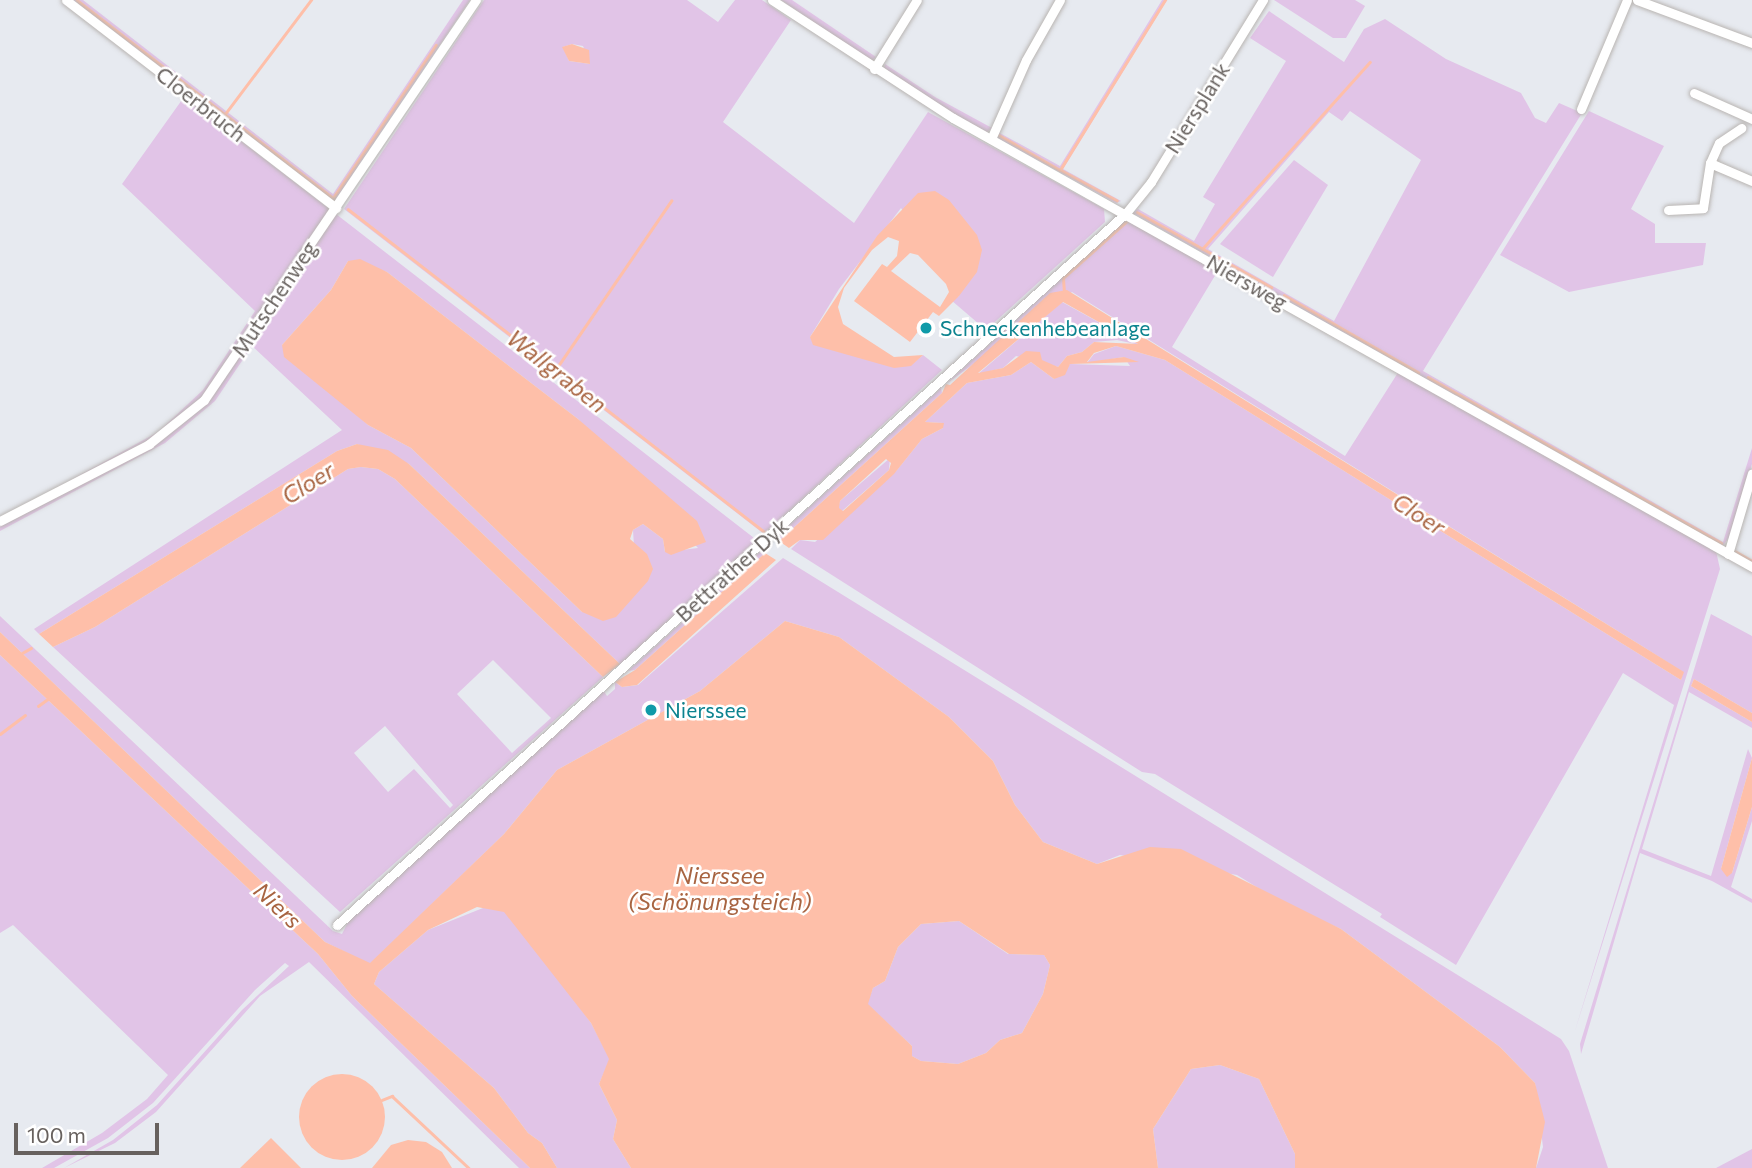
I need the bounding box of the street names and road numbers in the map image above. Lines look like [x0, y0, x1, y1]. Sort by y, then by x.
street label: Niersplank [1159, 58, 1235, 158]
street label: Cloerbruch [151, 61, 251, 147]
street label: Mutschenweg [226, 236, 322, 362]
street label: Niersweg [1202, 249, 1292, 315]
street label: Bettrather Dyk [671, 513, 793, 627]

